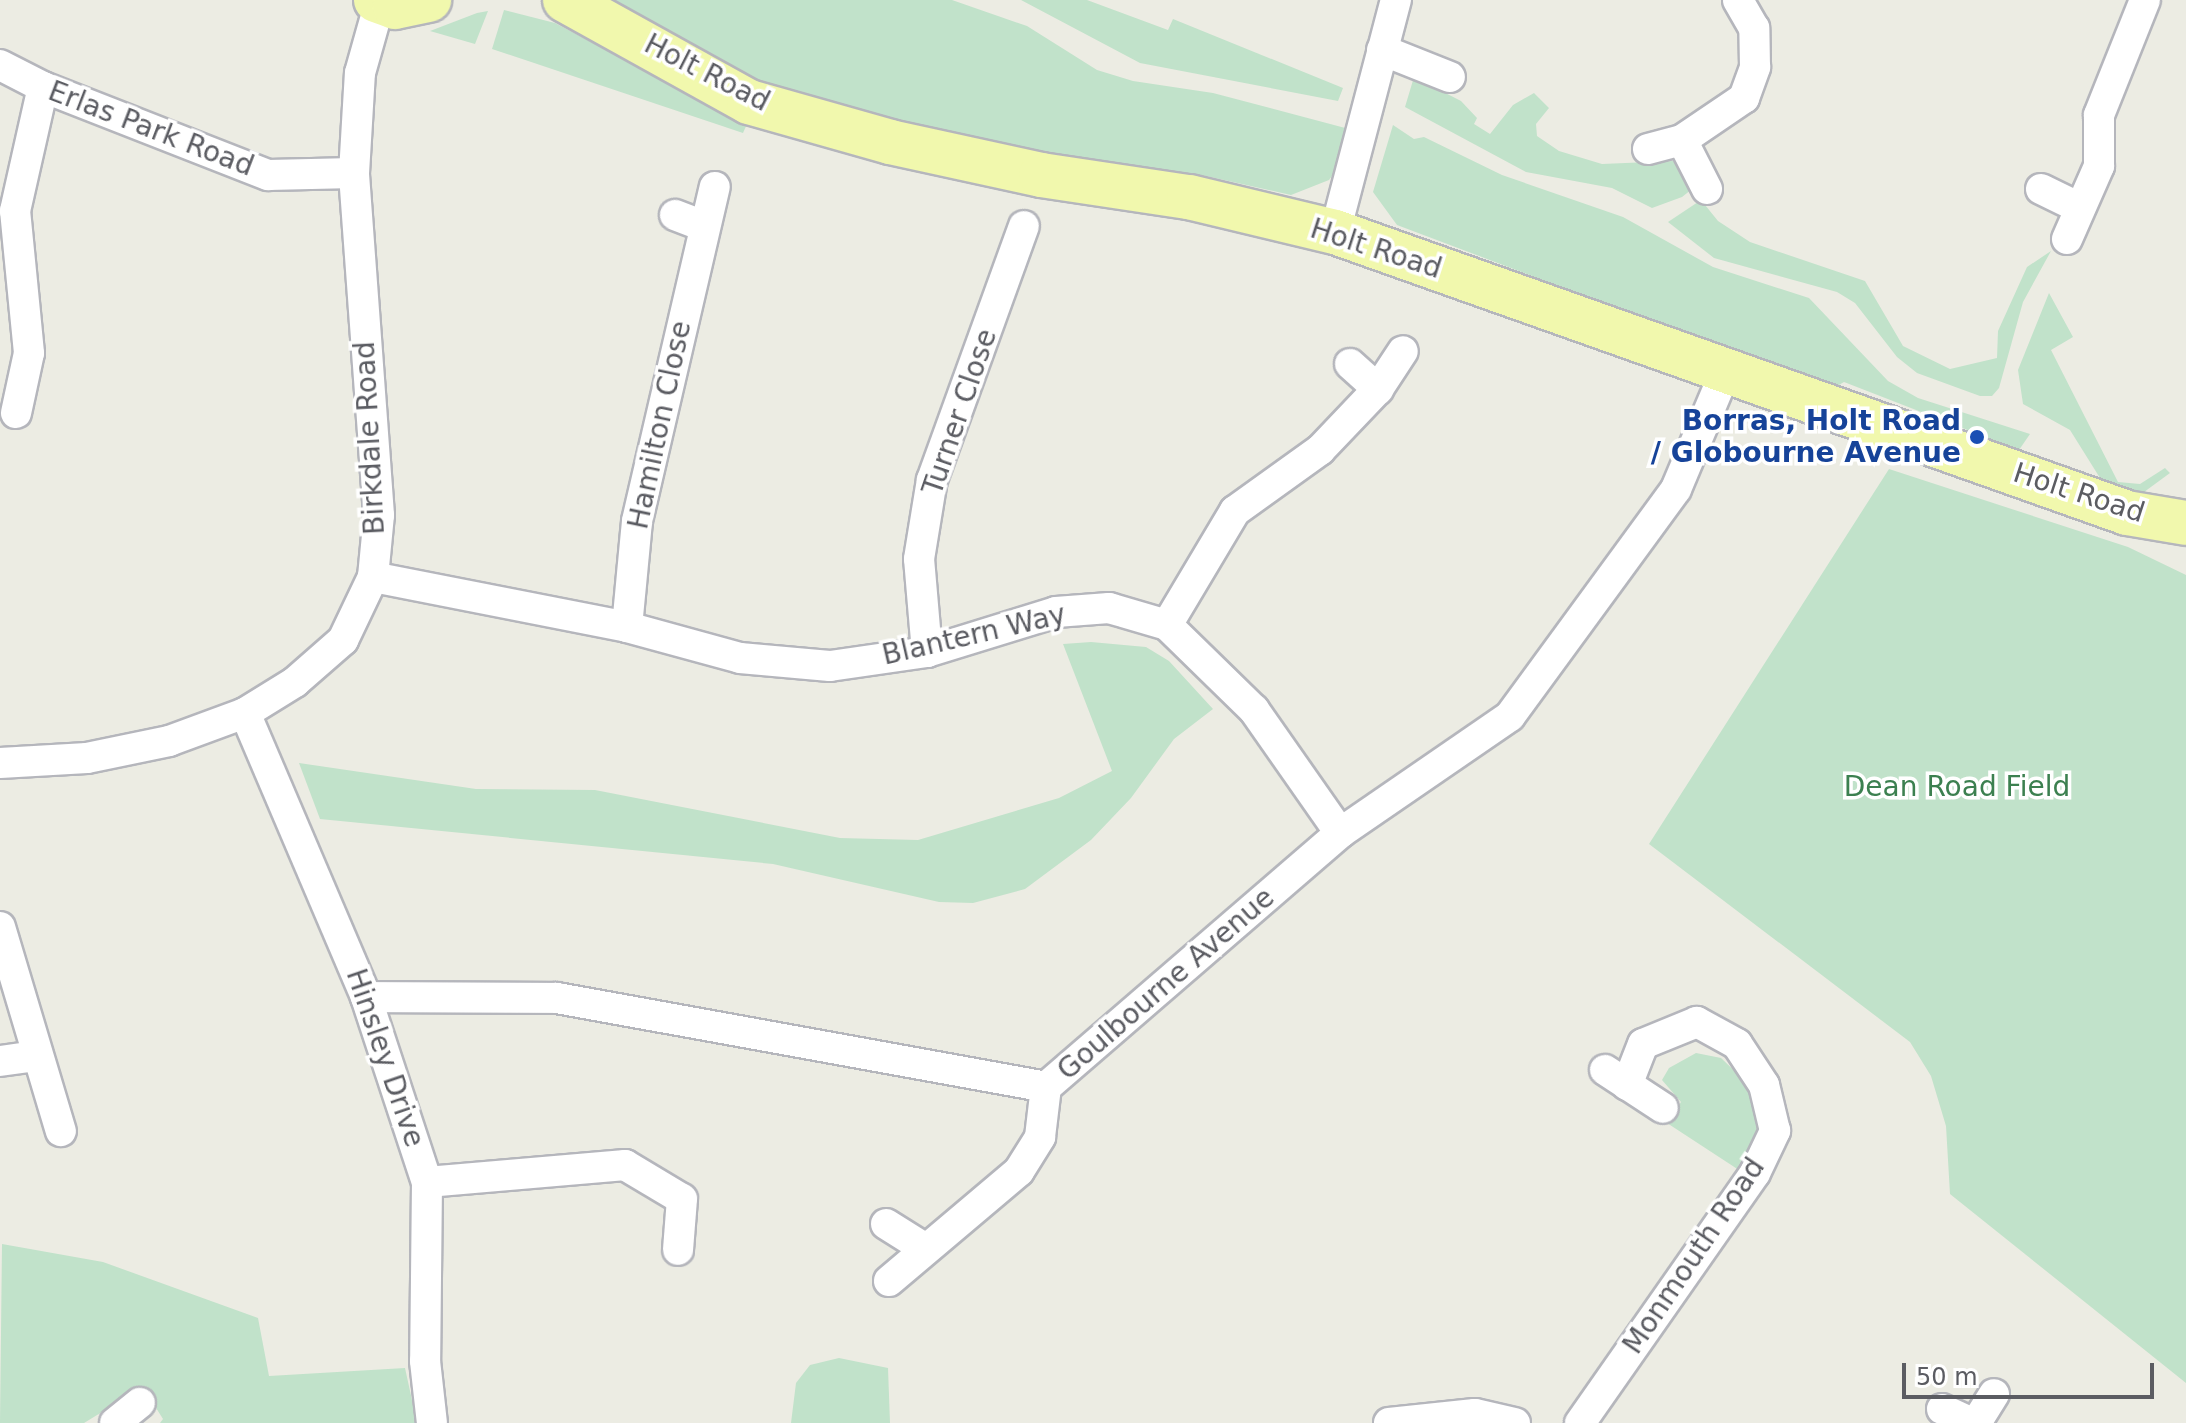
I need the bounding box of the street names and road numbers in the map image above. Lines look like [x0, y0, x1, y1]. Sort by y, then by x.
street label: Holt Road [639, 27, 775, 119]
street label: Erlas Park Road [44, 74, 258, 184]
street label: Holt Road [1306, 212, 1446, 286]
street label: Hamilton Close [622, 318, 698, 532]
street label: Turner Close [916, 325, 1004, 499]
street label: Birkdale Road [348, 340, 392, 536]
street label: Holt Road [2009, 456, 2149, 530]
street label: Blantern Way [879, 598, 1069, 672]
street label: Goulbourne Avenue [1051, 881, 1281, 1087]
street label: Hinsley Drive [339, 964, 431, 1152]
street label: Monmouth Road [1616, 1152, 1772, 1360]

